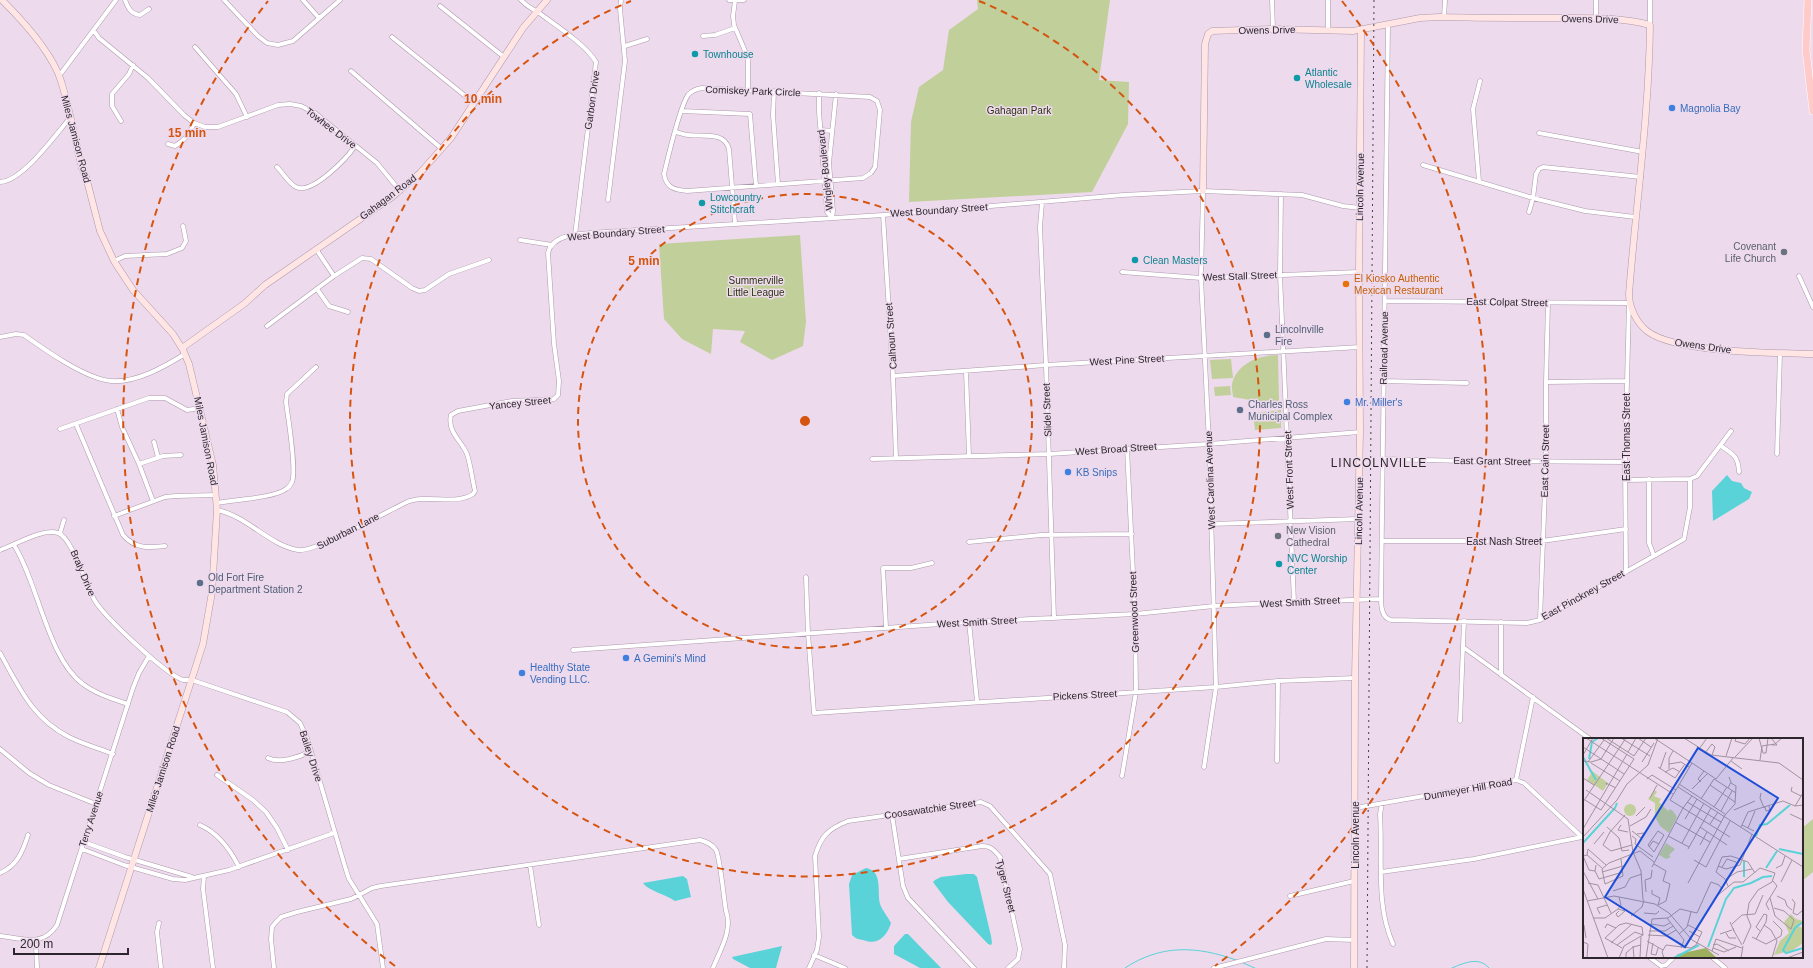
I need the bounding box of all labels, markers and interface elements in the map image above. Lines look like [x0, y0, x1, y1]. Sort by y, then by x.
street label: Owens Drive [1561, 13, 1619, 25]
street label: Owens Drive [1238, 24, 1296, 36]
marker: Townhouse [690, 49, 700, 59]
place label: Townhouse [703, 49, 754, 60]
place label: Atlantic Wholesale [1305, 67, 1352, 90]
street label: Garbon Drive [582, 69, 602, 130]
marker: Atlantic Wholesale [1292, 73, 1302, 83]
street label: Comiskey Park Circle [705, 84, 801, 98]
text: 10 min [464, 92, 502, 106]
street label: Miles Jamison Road [59, 94, 93, 184]
marker: Magnolia Bay [1667, 103, 1677, 113]
place label: Magnolia Bay [1680, 103, 1741, 114]
street label: Towhee Drive [303, 105, 359, 151]
park label: Gahagan Park [987, 105, 1052, 116]
text: 15 min [168, 126, 206, 140]
street label: Wrigley Boulevard [815, 129, 835, 211]
street label: Lincoln Avenue [1354, 153, 1366, 221]
street label: Gahagan Road [358, 172, 418, 222]
place label: Lowcountry Stitchcraft [710, 192, 761, 215]
marker: Lowcountry Stitchcraft [697, 198, 707, 208]
street label: West Boundary Street [890, 201, 988, 219]
street label: West Boundary Street [567, 223, 665, 243]
place label: Covenant Life Church [1725, 241, 1776, 264]
marker: Covenant Life Church [1779, 247, 1789, 257]
text: 5 min [628, 254, 660, 268]
marker: Clean Masters [1130, 255, 1140, 265]
place label: Clean Masters [1143, 255, 1207, 266]
street label: West Stall Street [1203, 269, 1278, 283]
place label: El Kiosko Authentic Mexican Restaurant [1354, 273, 1443, 296]
park label: Summerville Little League [727, 275, 785, 298]
marker: El Kiosko Authentic Mexican Restaurant [1341, 279, 1351, 289]
street label: East Colpat Street [1466, 296, 1548, 308]
street label: Calhoun Street [883, 302, 899, 370]
street label: Railroad Avenue [1378, 311, 1390, 385]
place label: Lincolnville Fire [1275, 324, 1324, 347]
marker: Lincolnville Fire [1262, 330, 1272, 340]
street label: Owens Drive [1674, 337, 1733, 355]
street label: West Pine Street [1089, 353, 1165, 367]
street label: Slidel Street [1041, 383, 1053, 437]
street label: East Thomas Street [1621, 393, 1632, 481]
street label: Yancey Street [489, 394, 552, 412]
street label: Miles Jamison Road [192, 396, 220, 486]
marker: Mr. Miller's [1342, 397, 1352, 407]
place label: Mr. Miller's [1355, 397, 1402, 408]
place label: Charles Ross Municipal Complex [1248, 399, 1332, 422]
marker: Charles Ross Municipal Complex [1235, 405, 1245, 415]
centre of rings [798, 414, 812, 428]
street label: East Cain Street [1539, 424, 1551, 497]
street label: West Carolina Avenue [1203, 430, 1217, 529]
street label: West Front Street [1282, 431, 1296, 509]
street label: West Broad Street [1075, 441, 1157, 457]
street label: East Grant Street [1453, 455, 1531, 467]
district label: LINCOLNVILLE [1331, 456, 1427, 470]
marker: KB Snips [1063, 467, 1073, 477]
place label: KB Snips [1076, 467, 1117, 478]
street label: Lincoln Avenue [1353, 477, 1365, 545]
street label: Suburban Lane [315, 510, 381, 551]
place label: New Vision Cathedral [1286, 525, 1336, 548]
marker: New Vision Cathedral [1273, 531, 1283, 541]
street label: East Nash Street [1466, 536, 1542, 547]
street label: Braly Drive [68, 548, 98, 598]
place label: NVC Worship Center [1287, 553, 1348, 576]
marker: NVC Worship Center [1274, 559, 1284, 569]
street label: East Pinckney Street [1540, 568, 1626, 622]
street label: Greenwood Street [1127, 571, 1141, 653]
place label: Old Fort Fire Department Station 2 [208, 572, 303, 595]
marker: Old Fort Fire Department Station 2 [195, 578, 205, 588]
street label: West Smith Street [1260, 594, 1341, 610]
street label: West Smith Street [937, 614, 1018, 630]
marker: A Gemini's Mind [621, 653, 631, 663]
place label: A Gemini's Mind [634, 653, 706, 664]
place label: Healthy State Vending LLC. [530, 662, 590, 685]
marker: Healthy State Vending LLC. [517, 668, 527, 678]
street label: Pickens Street [1053, 688, 1118, 702]
street label: Miles Jamison Road [144, 724, 182, 814]
street label: Bailey Drive [298, 729, 325, 783]
inset map [1583, 738, 1803, 958]
street label: Dunmeyer Hill Road [1423, 776, 1513, 802]
street label: Terry Avenue [77, 789, 105, 848]
street label: Coosawatchie Street [884, 797, 977, 821]
street label: Lincoln Avenue [1350, 801, 1361, 869]
street label: Tyger Street [994, 858, 1018, 914]
scale bar [14, 930, 128, 956]
text: 200 m [20, 937, 53, 951]

